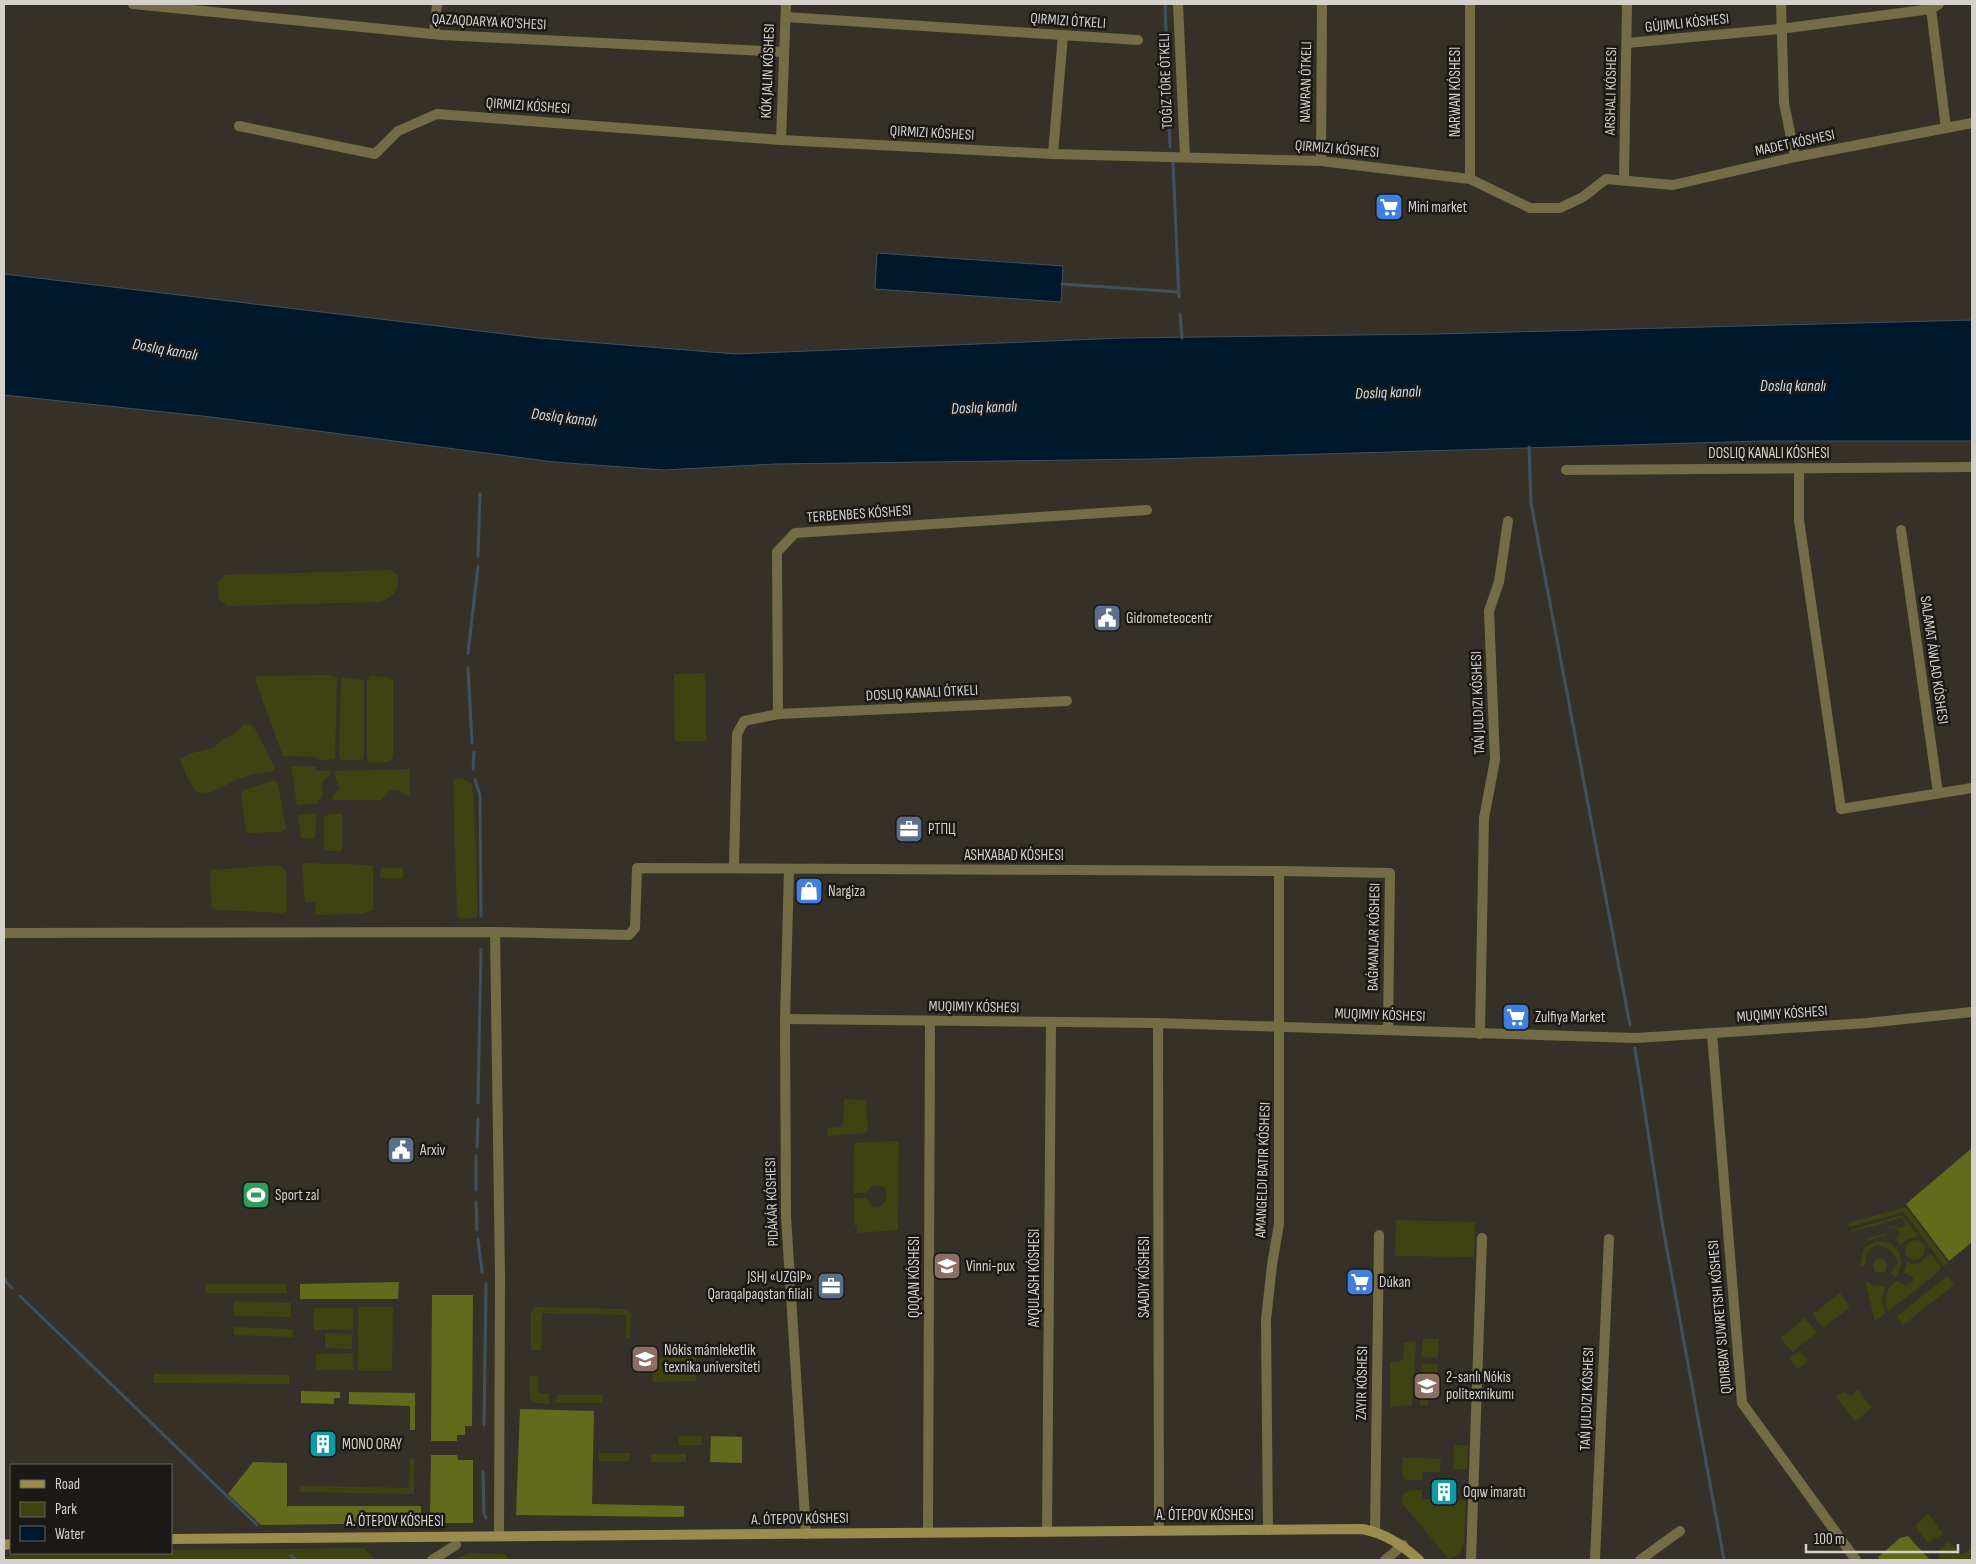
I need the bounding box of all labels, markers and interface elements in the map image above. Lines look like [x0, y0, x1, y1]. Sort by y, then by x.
street label: QIRMIZI ÓTKELI [1030, 9, 1106, 33]
street label: GÚJIMLI KÓSHESI [1644, 9, 1730, 37]
street label: QAZAQDARYA KO'SHESI [431, 10, 547, 34]
street label: KÓK JALIN KÓSHESI [757, 23, 779, 119]
street label: TOǴIZ TÓRE ÓTKELI [1155, 33, 1177, 129]
street label: NAWRAN ÓTKELI [1296, 41, 1316, 123]
street label: NARWAN KÓSHESI [1446, 47, 1465, 137]
street label: ARSHALI KÓSHESI [1601, 47, 1621, 136]
street label: QIRMIZI KÓSHESI [485, 94, 571, 118]
street label: QIRMIZI KÓSHESI [889, 121, 975, 145]
street label: MADET KÓSHESI [1753, 125, 1837, 161]
street label: QIRMIZI KÓSHESI [1294, 136, 1380, 162]
supermarket icon: Mini market [1374, 192, 1404, 222]
place label: Mini market [1408, 198, 1467, 217]
water label: Doslıq kanalı [131, 335, 199, 365]
water label: Doslıq kanalı [1760, 377, 1826, 396]
water label: Doslıq kanalı [1355, 382, 1421, 404]
water label: Doslıq kanalı [951, 397, 1017, 419]
water label: Doslıq kanalı [530, 405, 598, 431]
street label: DOSLIQ KANALI KÓSHESI [1708, 444, 1830, 463]
street label: TERBENBES KÓSHESI [806, 501, 912, 527]
street label: SALAMAT ÁWLAD KÓSHESI [1916, 595, 1952, 725]
public building icon: Gidrometeocentr [1092, 603, 1122, 633]
place label: Gidrometeocentr [1126, 609, 1213, 628]
street label: TAŃ JULDIZI KÓSHESI [1467, 651, 1489, 755]
street label: DOSLIQ KANALI ÓTKELI [865, 681, 979, 705]
office icon: РТПЦ [894, 814, 924, 844]
place label: РТПЦ [928, 820, 956, 839]
street label: ASHXABAD KÓSHESI [963, 846, 1064, 865]
shop icon: Nargiza [794, 876, 824, 906]
place label: Nargiza [828, 882, 865, 901]
street label: BAǴMANLAR KÓSHESI [1364, 883, 1384, 991]
street label: MUQIMIY KÓSHESI [928, 997, 1020, 1017]
street label: MUQIMIY KÓSHESI [1736, 1001, 1828, 1027]
supermarket icon: Zulfiya Market [1501, 1002, 1531, 1032]
street label: MUQIMIY KÓSHESI [1334, 1004, 1426, 1026]
place label: Zulfiya Market [1535, 1008, 1606, 1027]
street label: AMANGELDI BATIR KÓSHESI [1251, 1102, 1275, 1239]
public building icon: Arxiv [386, 1135, 416, 1165]
place label: Arxiv [419, 1141, 446, 1160]
street label: PIDÁKÁR KÓSHESI [761, 1157, 783, 1247]
sports icon: Sport zal [241, 1180, 271, 1210]
place label: Sport zal [275, 1186, 319, 1205]
street label: AYQULASH KÓSHESI [1025, 1229, 1044, 1328]
street label: QOQAN KÓSHESI [905, 1236, 924, 1318]
street label: SAADIY KÓSHESI [1135, 1236, 1154, 1318]
street label: QIDIRBAY SUWRETSHI KÓSHESI [1704, 1239, 1736, 1395]
school or university icon: Vinni-pux [932, 1251, 962, 1281]
place label: Vinni-pux [966, 1257, 1015, 1276]
supermarket icon: Dúkan [1345, 1267, 1375, 1297]
place label: JSHJ «UZGIP» Qaraqalpaqstan filiali [708, 1268, 812, 1304]
office icon: JSHJ «UZGIP» Qaraqalpaqstan filiali [816, 1271, 846, 1301]
place label: Dúkan [1379, 1273, 1411, 1292]
place label: Nókis mámleketlik texnika universiteti [664, 1341, 761, 1377]
school or university icon: Nókis mámleketlik texnika universiteti [630, 1344, 660, 1374]
street label: ZAYIR KÓSHESI [1352, 1346, 1372, 1420]
street label: TAŃ JULDIZI KÓSHESI [1576, 1347, 1598, 1451]
place label: 2-sanlı Nókis politexnikumı [1446, 1368, 1514, 1404]
school or university icon: 2-sanlı Nókis politexnikumı [1412, 1371, 1442, 1401]
building icon: MONO ORAY [308, 1429, 338, 1459]
place label: MONO ORAY [342, 1435, 403, 1454]
legend [10, 1464, 172, 1554]
text: Road [55, 1475, 80, 1494]
building icon: Oqıw imaratı [1429, 1477, 1459, 1507]
place label: Oqıw imaratı [1463, 1483, 1526, 1502]
text: Park [55, 1500, 77, 1519]
street label: A. ÓTEPOV KÓSHESI [1155, 1506, 1254, 1525]
street label: A. ÓTEPOV KÓSHESI [750, 1509, 849, 1529]
street label: A. ÓTEPOV KÓSHESI [345, 1512, 444, 1531]
scale bar [1806, 1522, 1958, 1554]
text: Water [55, 1525, 86, 1544]
text: 100 m [1814, 1530, 1845, 1549]

